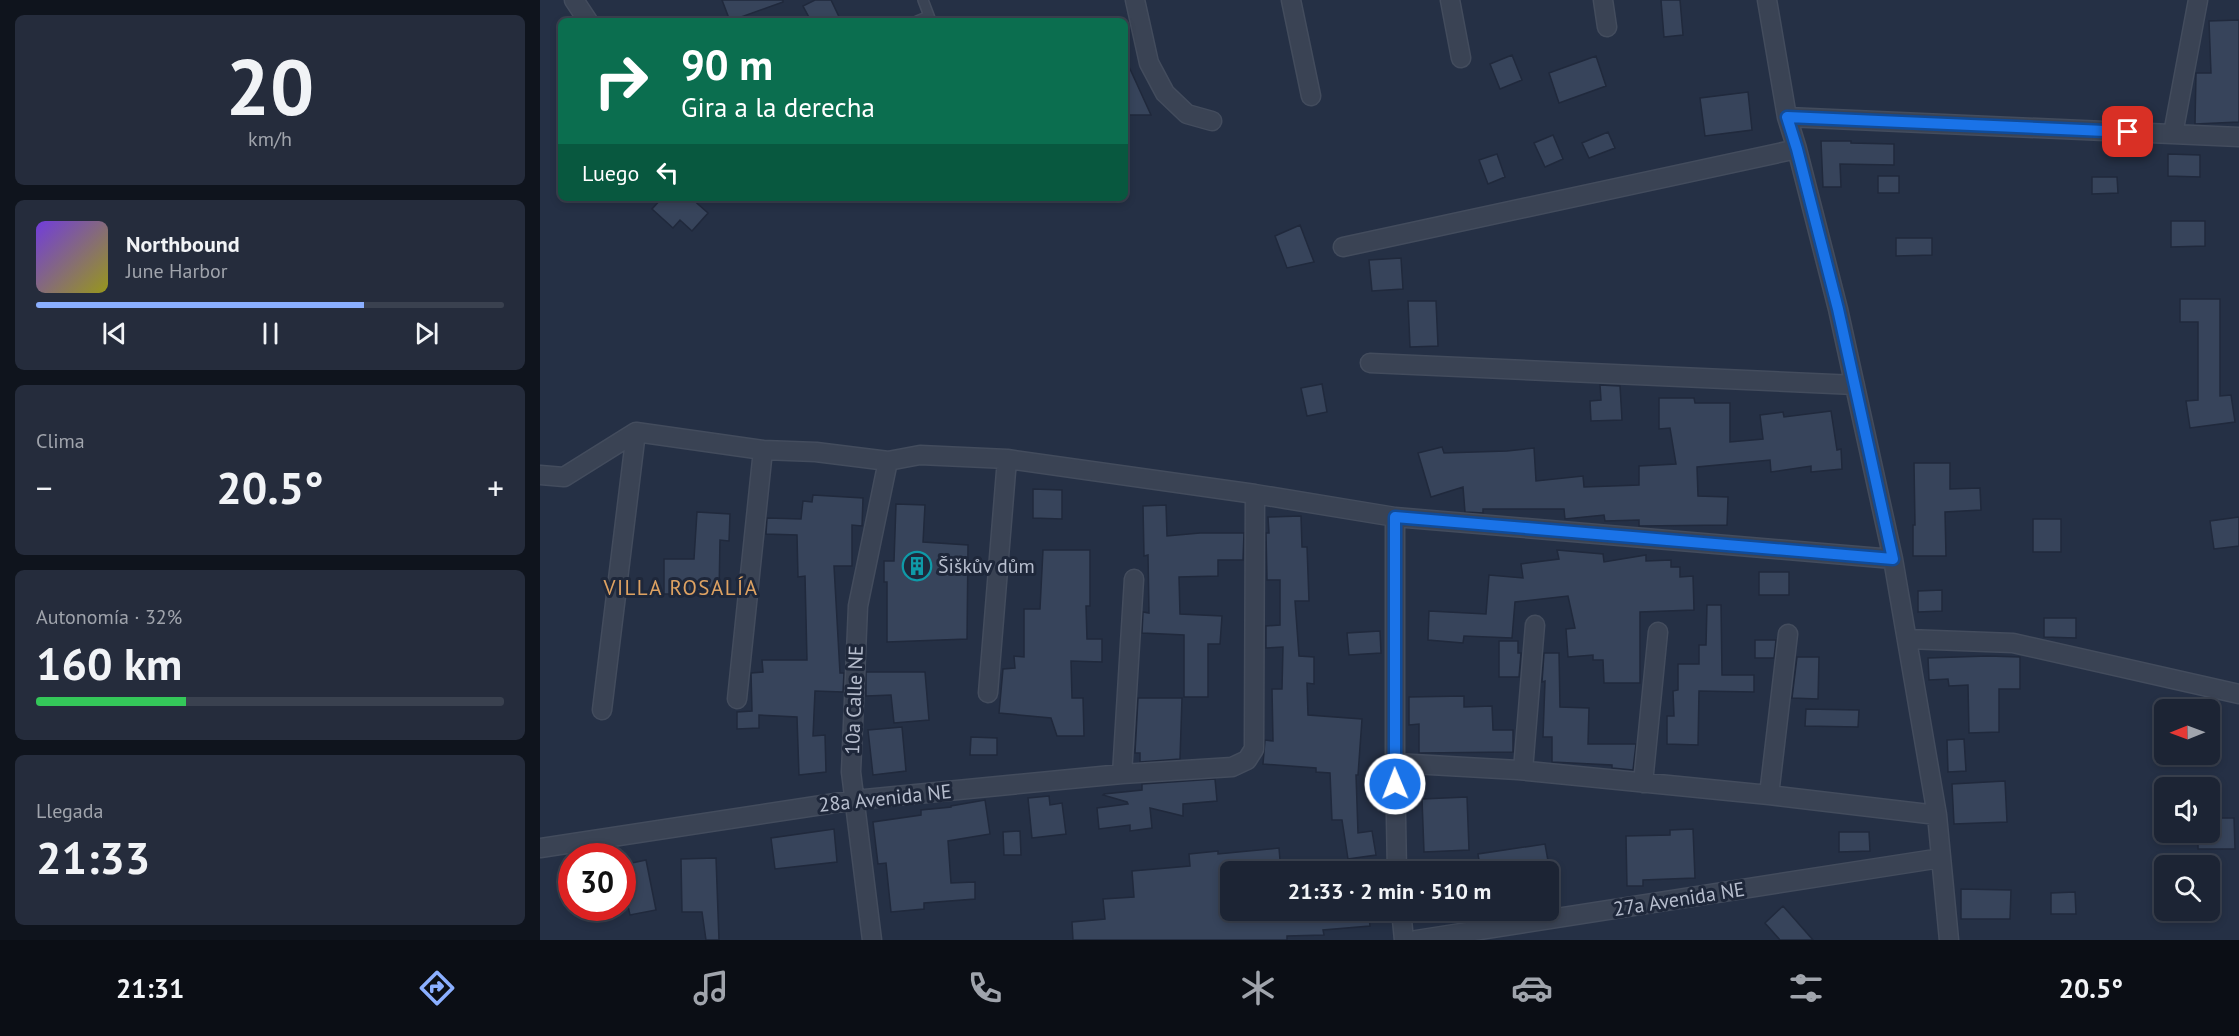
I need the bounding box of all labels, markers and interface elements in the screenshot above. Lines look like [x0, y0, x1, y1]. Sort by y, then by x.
text: 20 [226, 36, 314, 137]
text: 90 m [681, 37, 773, 92]
icon: right [582, 42, 660, 120]
text: Gira a la derecha [681, 90, 875, 124]
pin [2102, 106, 2153, 157]
icon: arrive [2111, 115, 2144, 148]
text: km/h [248, 126, 292, 152]
icon: left [651, 156, 684, 189]
text: Luego [582, 159, 639, 187]
text: Northbound [126, 230, 240, 258]
text: June Harbor [126, 258, 228, 284]
icon: previous [98, 317, 131, 350]
icon: pause [254, 317, 287, 350]
icon: next [410, 317, 443, 350]
text: Clima [36, 428, 85, 454]
text: 20.5° [216, 458, 324, 516]
text: − [36, 466, 53, 509]
text: + [487, 466, 504, 509]
building icon: Šiškův dům [901, 550, 933, 582]
place label: Šiškův dům [938, 553, 1035, 579]
district label: VILLA ROSALÍA [602, 574, 759, 601]
text: Autonomía · 32% [36, 604, 182, 630]
text: 160 km [36, 634, 182, 692]
street label: 10a Calle NE [839, 645, 869, 755]
north arrow [2154, 699, 2220, 765]
map controls [2154, 699, 2220, 921]
position arrow [1363, 752, 1427, 816]
button: sound [2154, 777, 2220, 843]
street label: 28a Avenida NE [817, 778, 953, 818]
text: Llegada [36, 798, 103, 824]
text: 21:33 [36, 828, 150, 886]
speed limit sign: 30 [558, 843, 636, 921]
button: search [2154, 855, 2220, 921]
street label: 27a Avenida NE [1611, 876, 1747, 922]
text: 21:33 · 2 min · 510 m [1288, 877, 1491, 905]
icon: directions [416, 967, 458, 1009]
icon: music [690, 967, 732, 1009]
icon: phone [964, 967, 1006, 1009]
icon: climate [1237, 967, 1279, 1009]
icon: car [1511, 967, 1553, 1009]
icon: filters [1785, 967, 1827, 1009]
text: 21:31 [116, 971, 184, 1005]
text: 20.5° [2059, 971, 2123, 1005]

